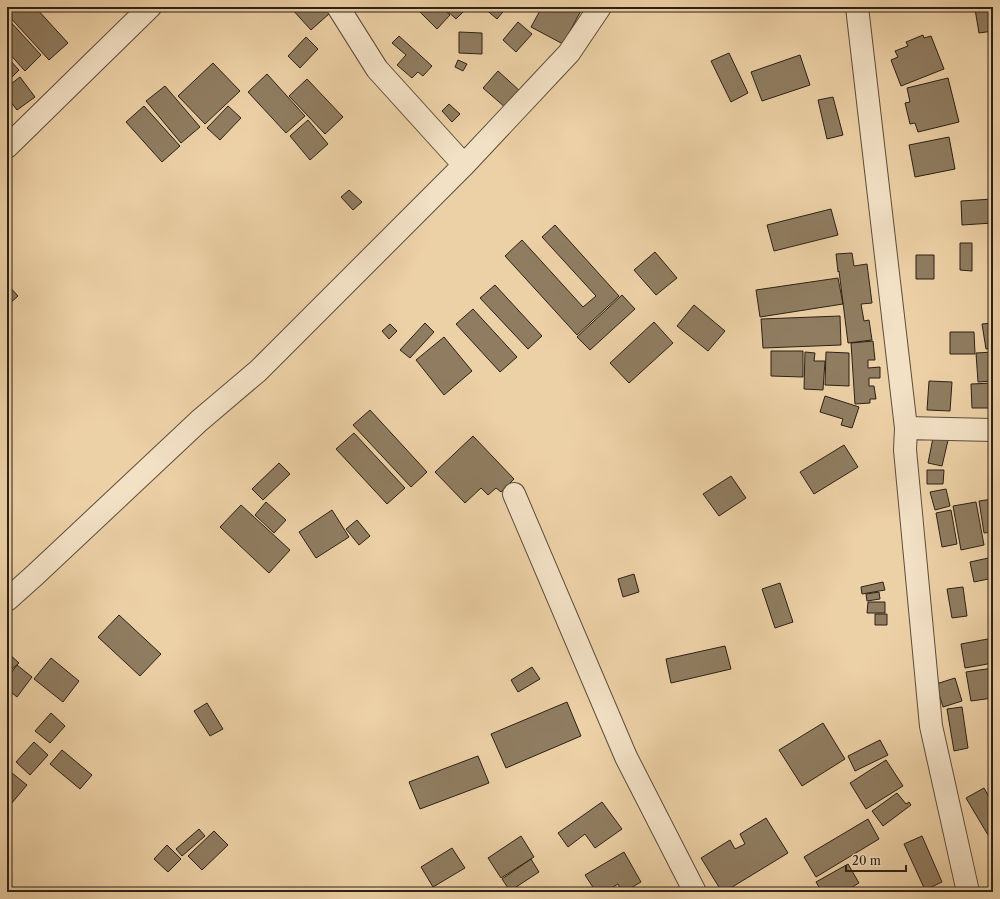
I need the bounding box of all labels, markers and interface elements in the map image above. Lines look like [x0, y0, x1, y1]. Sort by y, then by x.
scale bar [846, 847, 906, 873]
text: 20 m [852, 853, 881, 868]

